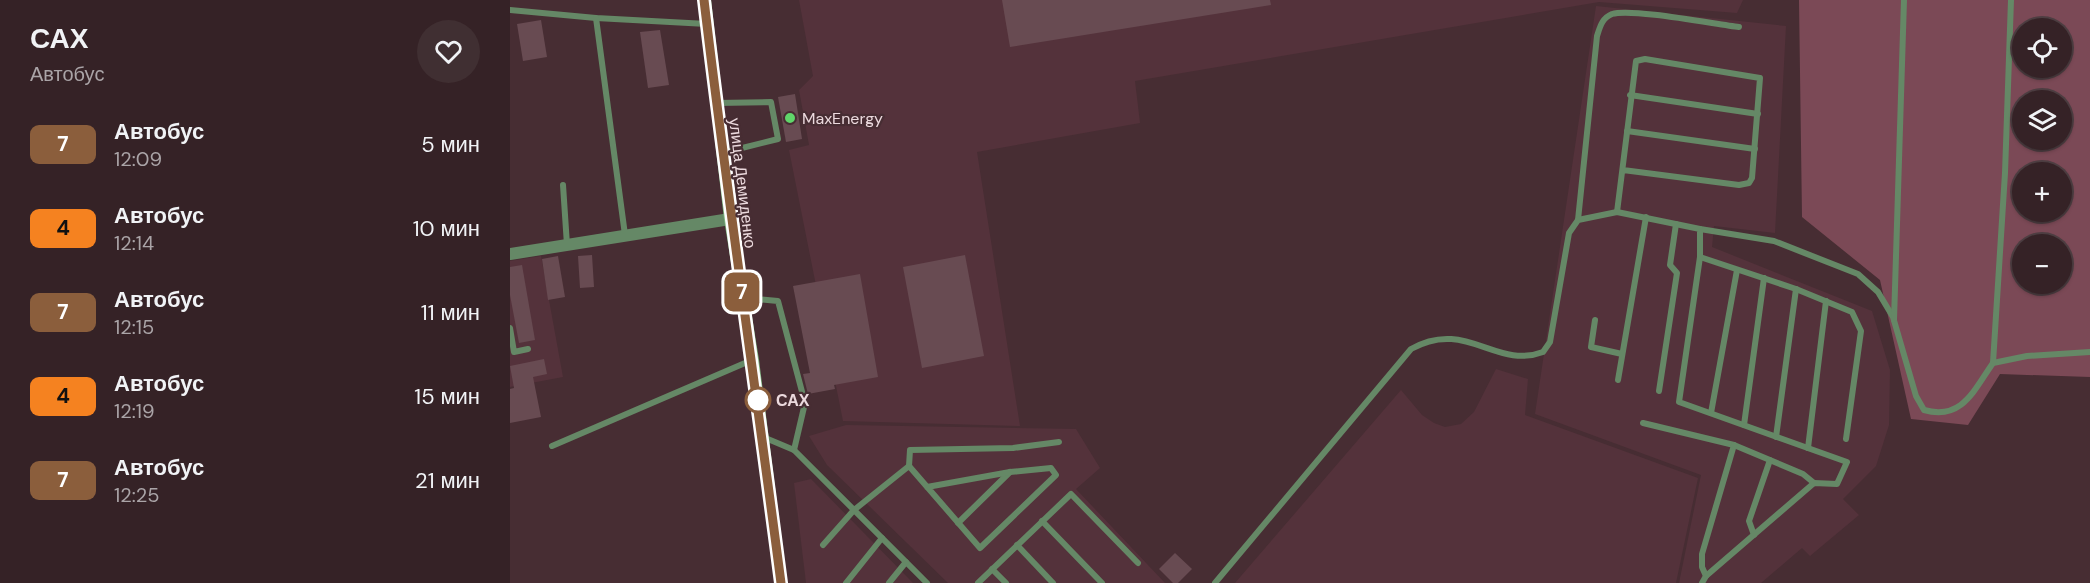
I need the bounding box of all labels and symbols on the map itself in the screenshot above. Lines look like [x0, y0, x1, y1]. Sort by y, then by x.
place label: MaxEnergy [802, 108, 883, 129]
marker: MaxEnergy [783, 111, 797, 125]
street label: улица Демиденко [724, 117, 761, 249]
line badge: 7 [722, 272, 762, 312]
marker: САХ [745, 387, 771, 413]
place label: САХ [776, 390, 810, 411]

